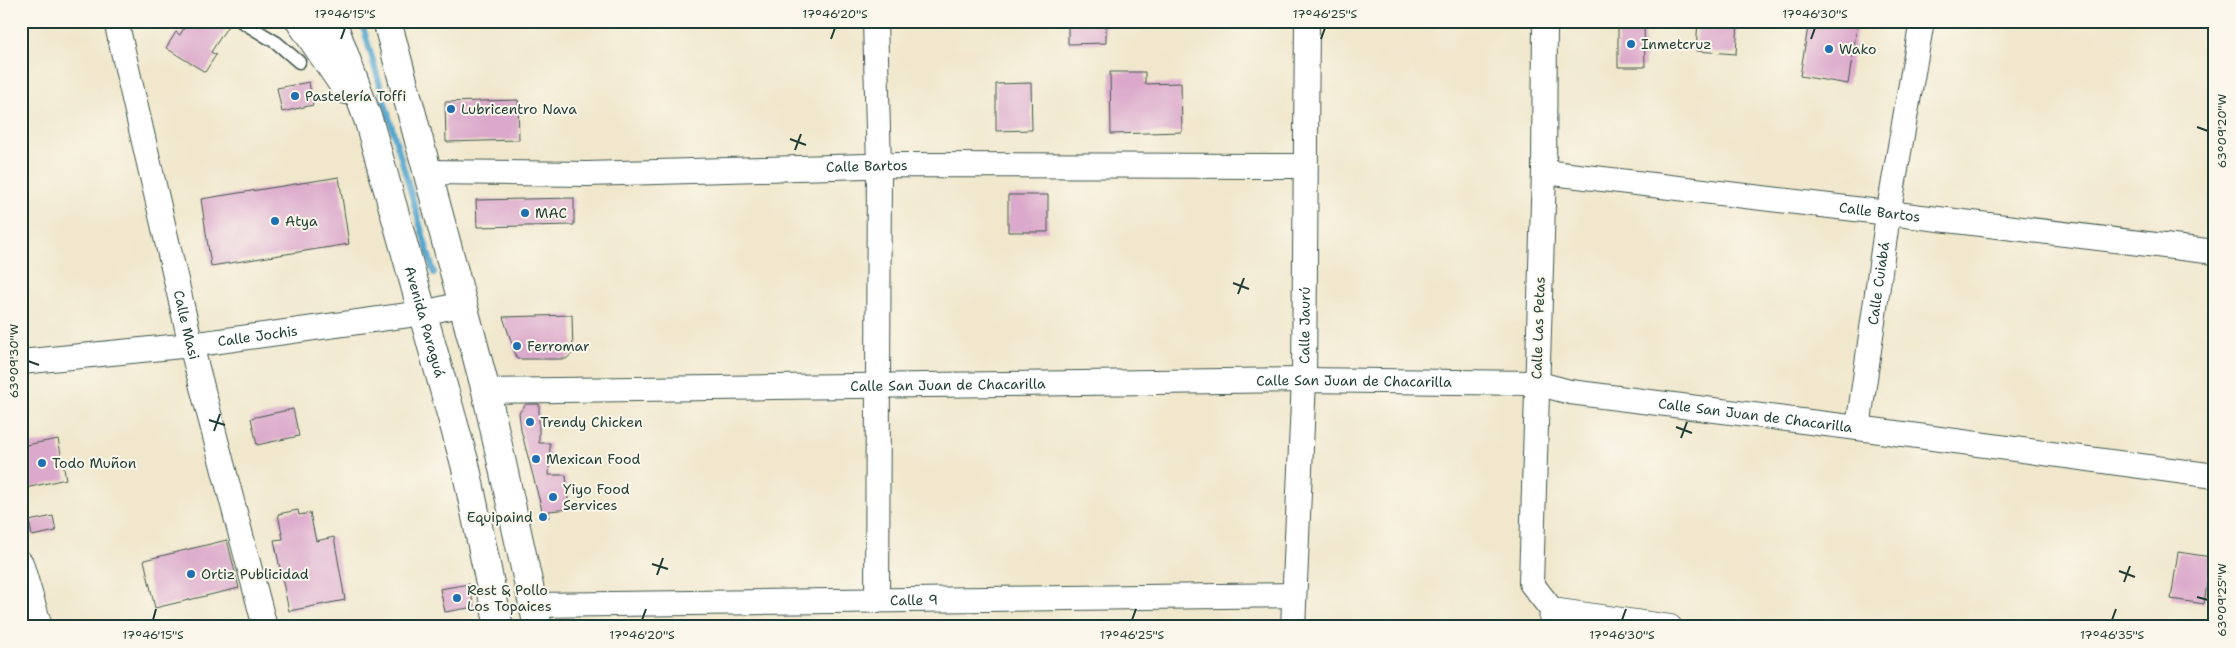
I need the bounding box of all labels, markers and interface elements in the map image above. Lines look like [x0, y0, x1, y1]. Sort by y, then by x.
text: 17°46'15"S [314, 6, 376, 22]
text: 17°46'20"S [802, 6, 868, 22]
text: 17°46'25"S [1293, 6, 1358, 22]
text: 17°46'30"S [1782, 6, 1848, 22]
place label: Inmetcruz [1641, 35, 1712, 53]
marker: Inmetcruz [1625, 38, 1637, 50]
place label: Wako [1839, 40, 1876, 58]
marker: Wako [1823, 43, 1835, 55]
place label: Pastelería Toffi [305, 87, 407, 105]
marker: Pastelería Toffi [289, 90, 301, 102]
text: 63°09'20"W [2214, 94, 2230, 168]
place label: Lubricentro Nava [461, 100, 577, 118]
marker: Lubricentro Nava [445, 103, 457, 115]
street label: Calle Bartos [826, 156, 908, 176]
street label: Calle Bartos [1838, 198, 1921, 226]
place label: MAC [535, 204, 567, 222]
marker: MAC [519, 207, 531, 219]
place label: Atya [285, 212, 318, 230]
marker: Atya [269, 215, 281, 227]
street label: Calle Cuiabá [1864, 240, 1893, 326]
street label: Avenida Paraguá [401, 264, 449, 380]
street label: Calle Las Petas [1527, 276, 1549, 380]
street label: Calle Jaurú [1295, 287, 1314, 364]
street label: Calle Masi [170, 288, 203, 362]
street label: Calle Jochis [216, 321, 299, 350]
text: 63°09'30"W [6, 324, 22, 398]
place label: Ferromar [527, 337, 590, 355]
marker: Ferromar [511, 340, 523, 352]
street label: Calle San Juan de Chacarilla [1256, 371, 1452, 391]
street label: Calle San Juan de Chacarilla [850, 374, 1046, 395]
street label: Calle San Juan de Chacarilla [1657, 394, 1854, 436]
place label: Trendy Chicken [540, 413, 643, 431]
marker: Trendy Chicken [524, 416, 536, 428]
place label: Mexican Food [546, 450, 640, 468]
marker: Mexican Food [530, 453, 542, 465]
place label: Todo Muñon [52, 454, 137, 472]
marker: Todo Muñon [36, 457, 48, 469]
place label: Yiyo Food Services [563, 480, 630, 514]
marker: Yiyo Food Services [547, 491, 559, 503]
place label: Equipaind [467, 508, 533, 526]
marker: Equipaind [537, 511, 549, 523]
text: 63°09'25"W [2214, 563, 2230, 637]
place label: Ortiz Publicidad [201, 565, 309, 583]
marker: Ortiz Publicidad [185, 568, 197, 580]
place label: Rest & Pollo Los Topaices [467, 581, 552, 615]
street label: Calle 9 [890, 591, 938, 609]
marker: Rest & Pollo Los Topaices [451, 592, 463, 604]
text: 17°46'15"S [122, 627, 184, 643]
text: 17°46'20"S [609, 627, 675, 643]
text: 17°46'25"S [1100, 627, 1165, 643]
text: 17°46'30"S [1589, 627, 1655, 643]
text: 17°46'35"S [2080, 627, 2144, 643]

